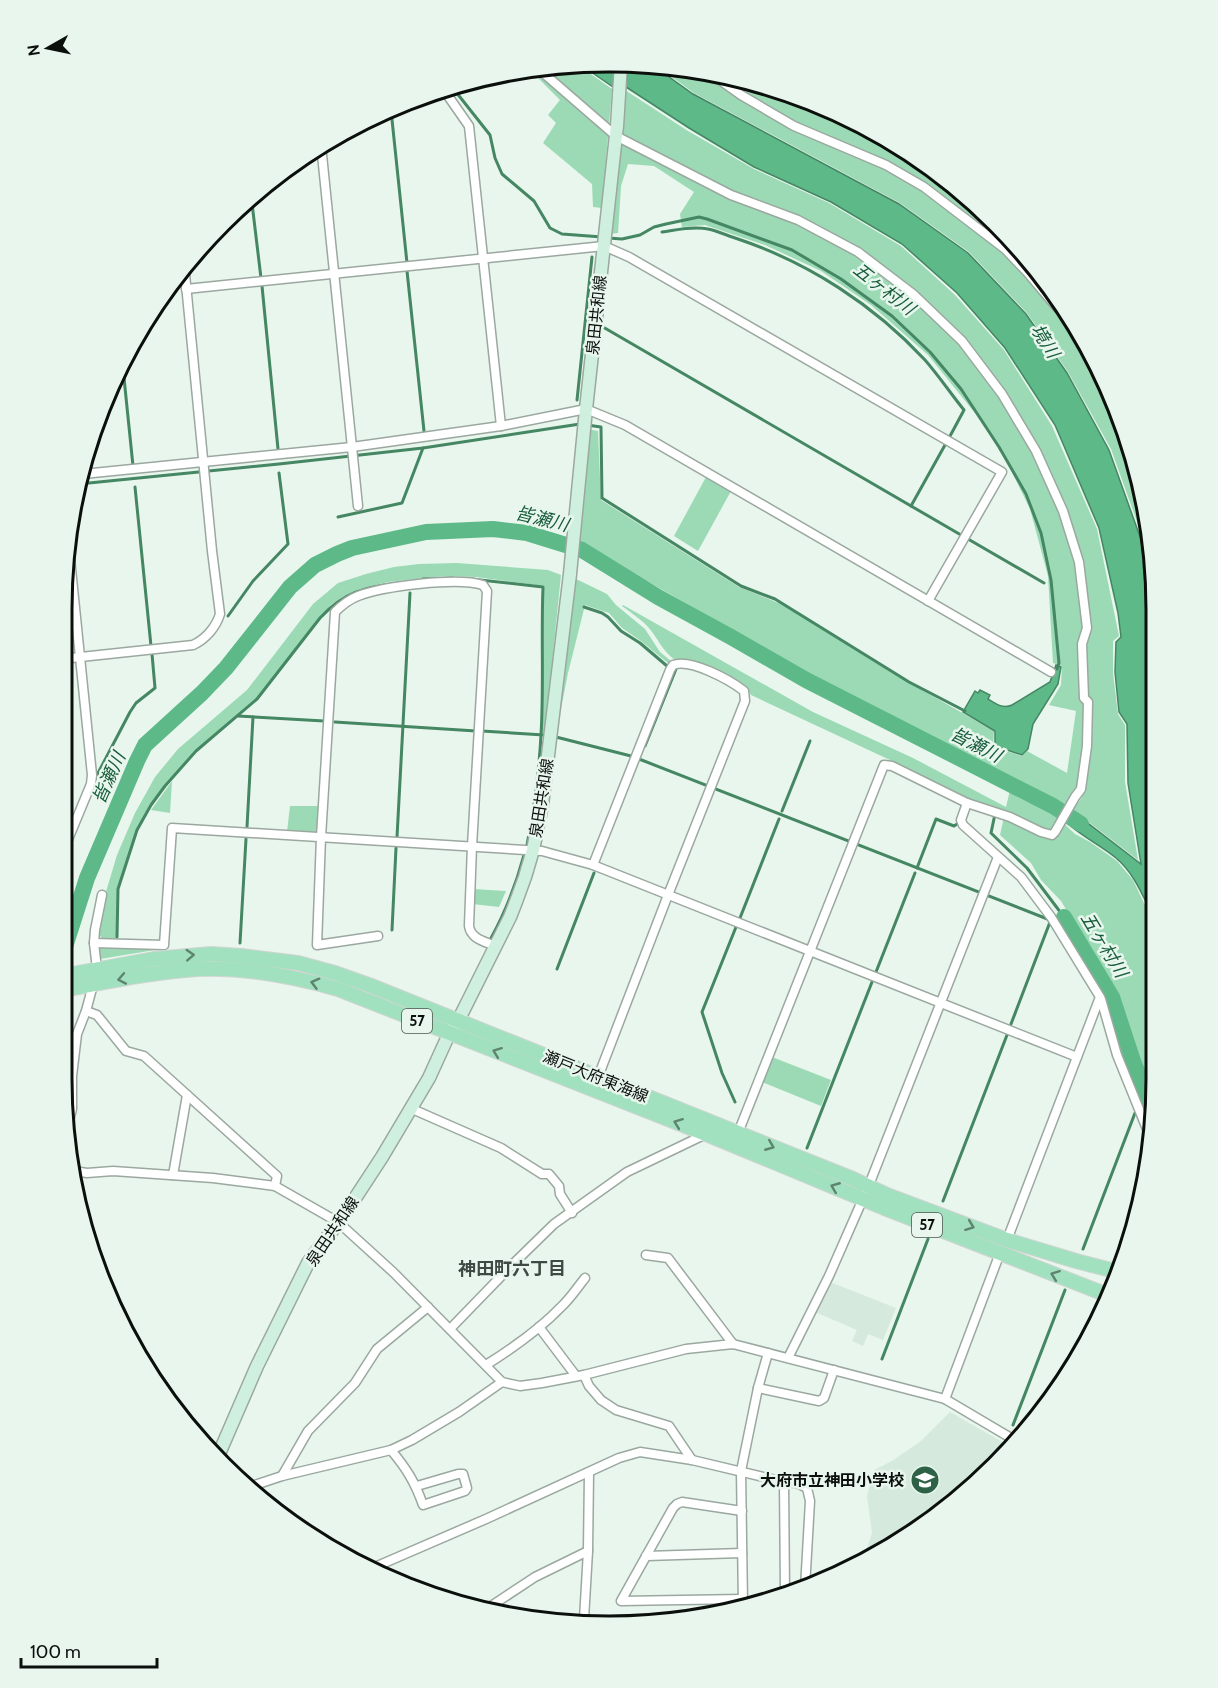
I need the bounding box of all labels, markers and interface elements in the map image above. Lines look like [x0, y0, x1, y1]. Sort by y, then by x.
north arrow [18, 18, 78, 78]
text: N [23, 43, 44, 57]
water label: 五ヶ村川 [849, 258, 921, 321]
street label: 泉田共和線 [583, 274, 610, 356]
water label: 境川 [1026, 320, 1065, 364]
water label: 皆瀬川 [513, 502, 573, 537]
water label: 皆瀬川 [947, 723, 1007, 768]
water label: 皆瀬川 [88, 747, 131, 807]
street label: 泉田共和線 [526, 757, 557, 839]
water label: 五ヶ村川 [1076, 908, 1133, 983]
one-way arrow [186, 949, 195, 962]
one-way arrow [117, 972, 127, 985]
one-way arrow [310, 977, 320, 990]
road number: 57 [402, 1009, 432, 1033]
one-way arrow [492, 1047, 503, 1060]
street label: 瀬戸大府東海線 [540, 1047, 651, 1106]
one-way arrow [674, 1118, 684, 1131]
one-way arrow [763, 1139, 774, 1151]
one-way arrow [830, 1182, 841, 1194]
street label: 泉田共和線 [302, 1193, 363, 1270]
road number: 57 [912, 1213, 942, 1237]
one-way arrow [964, 1219, 975, 1232]
district label: 神田町六丁目 [458, 1258, 566, 1280]
one-way arrow [1050, 1269, 1061, 1282]
school or university icon: 大府市立神田小学校 [909, 1464, 941, 1496]
place label: 大府市立神田小学校 [760, 1471, 904, 1490]
scale bar [21, 1631, 158, 1669]
text: 100 m [30, 1641, 81, 1663]

